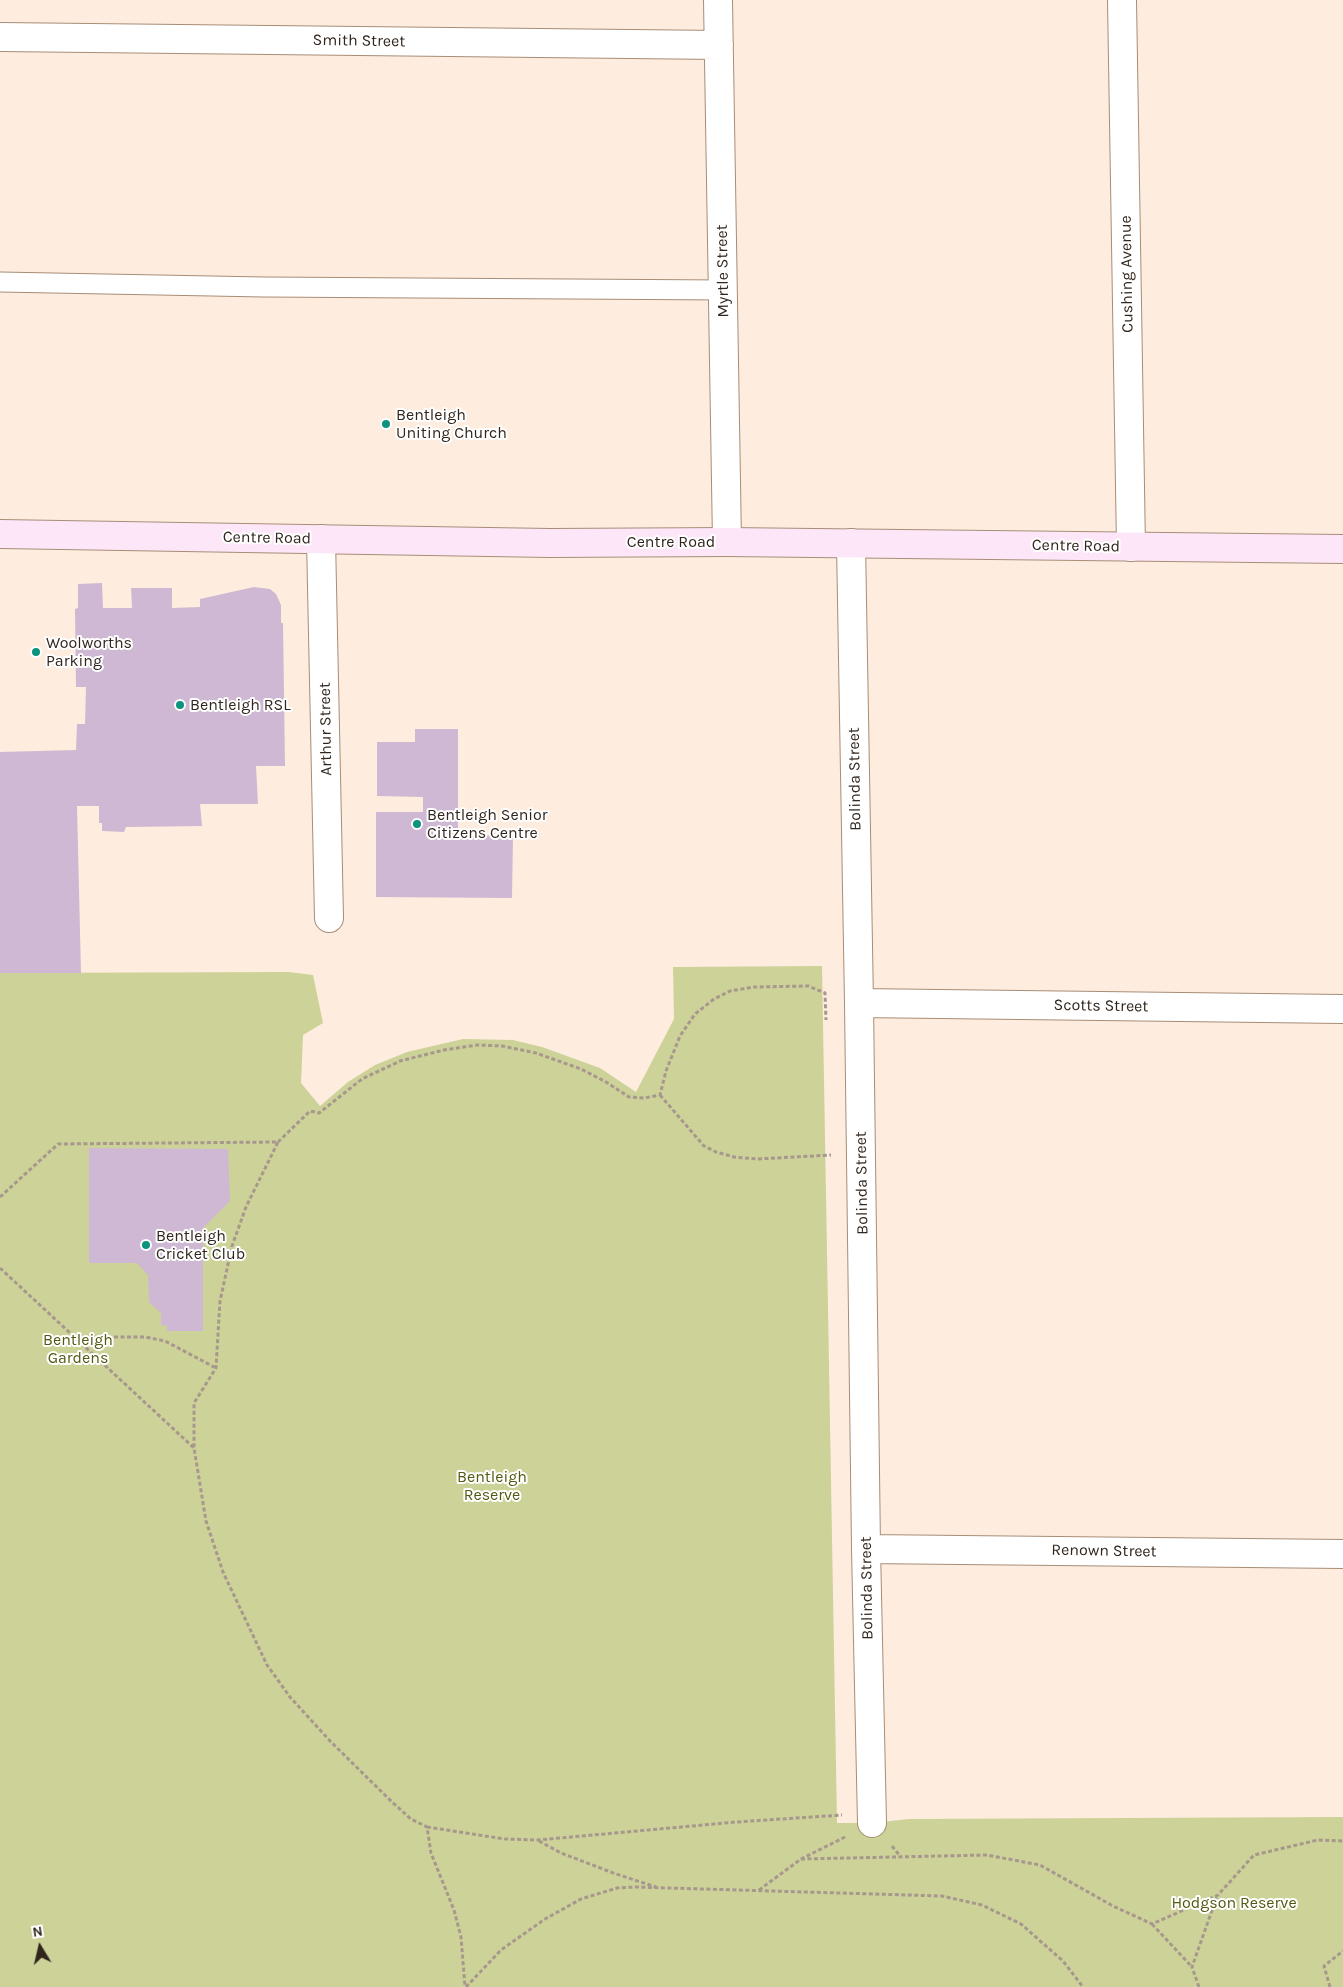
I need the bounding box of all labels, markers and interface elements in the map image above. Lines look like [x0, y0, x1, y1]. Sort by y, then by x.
street label: Smith Street [312, 31, 406, 51]
street label: Cushing Avenue [1116, 215, 1138, 333]
street label: Myrtle Street [713, 224, 733, 318]
place label: Bentleigh Uniting Church [396, 405, 507, 443]
marker: Bentleigh Uniting Church [380, 418, 392, 430]
street label: Centre Road [223, 528, 311, 548]
street label: Centre Road [627, 532, 715, 552]
street label: Centre Road [1032, 536, 1120, 556]
place label: Woolworths Parking [46, 633, 132, 671]
marker: Woolworths Parking [30, 646, 42, 658]
street label: Arthur Street [316, 682, 336, 776]
place label: Bentleigh RSL [190, 695, 291, 715]
marker: Bentleigh RSL [174, 699, 186, 711]
street label: Bolinda Street [844, 727, 866, 831]
place label: Bentleigh Senior Citizens Centre [427, 805, 548, 843]
marker: Bentleigh Senior Citizens Centre [411, 818, 423, 830]
street label: Scotts Street [1053, 996, 1149, 1016]
street label: Bolinda Street [851, 1131, 873, 1235]
place label: Bentleigh Cricket Club [156, 1226, 245, 1264]
marker: Bentleigh Cricket Club [140, 1239, 152, 1251]
park label: Bentleigh Gardens [43, 1330, 113, 1368]
park label: Bentleigh Reserve [457, 1467, 527, 1505]
street label: Bolinda Street [856, 1536, 878, 1640]
street label: Renown Street [1051, 1540, 1157, 1562]
park label: Hodgson Reserve [1171, 1893, 1297, 1913]
north arrow [15, 1922, 65, 1972]
text: N [31, 1923, 44, 1941]

